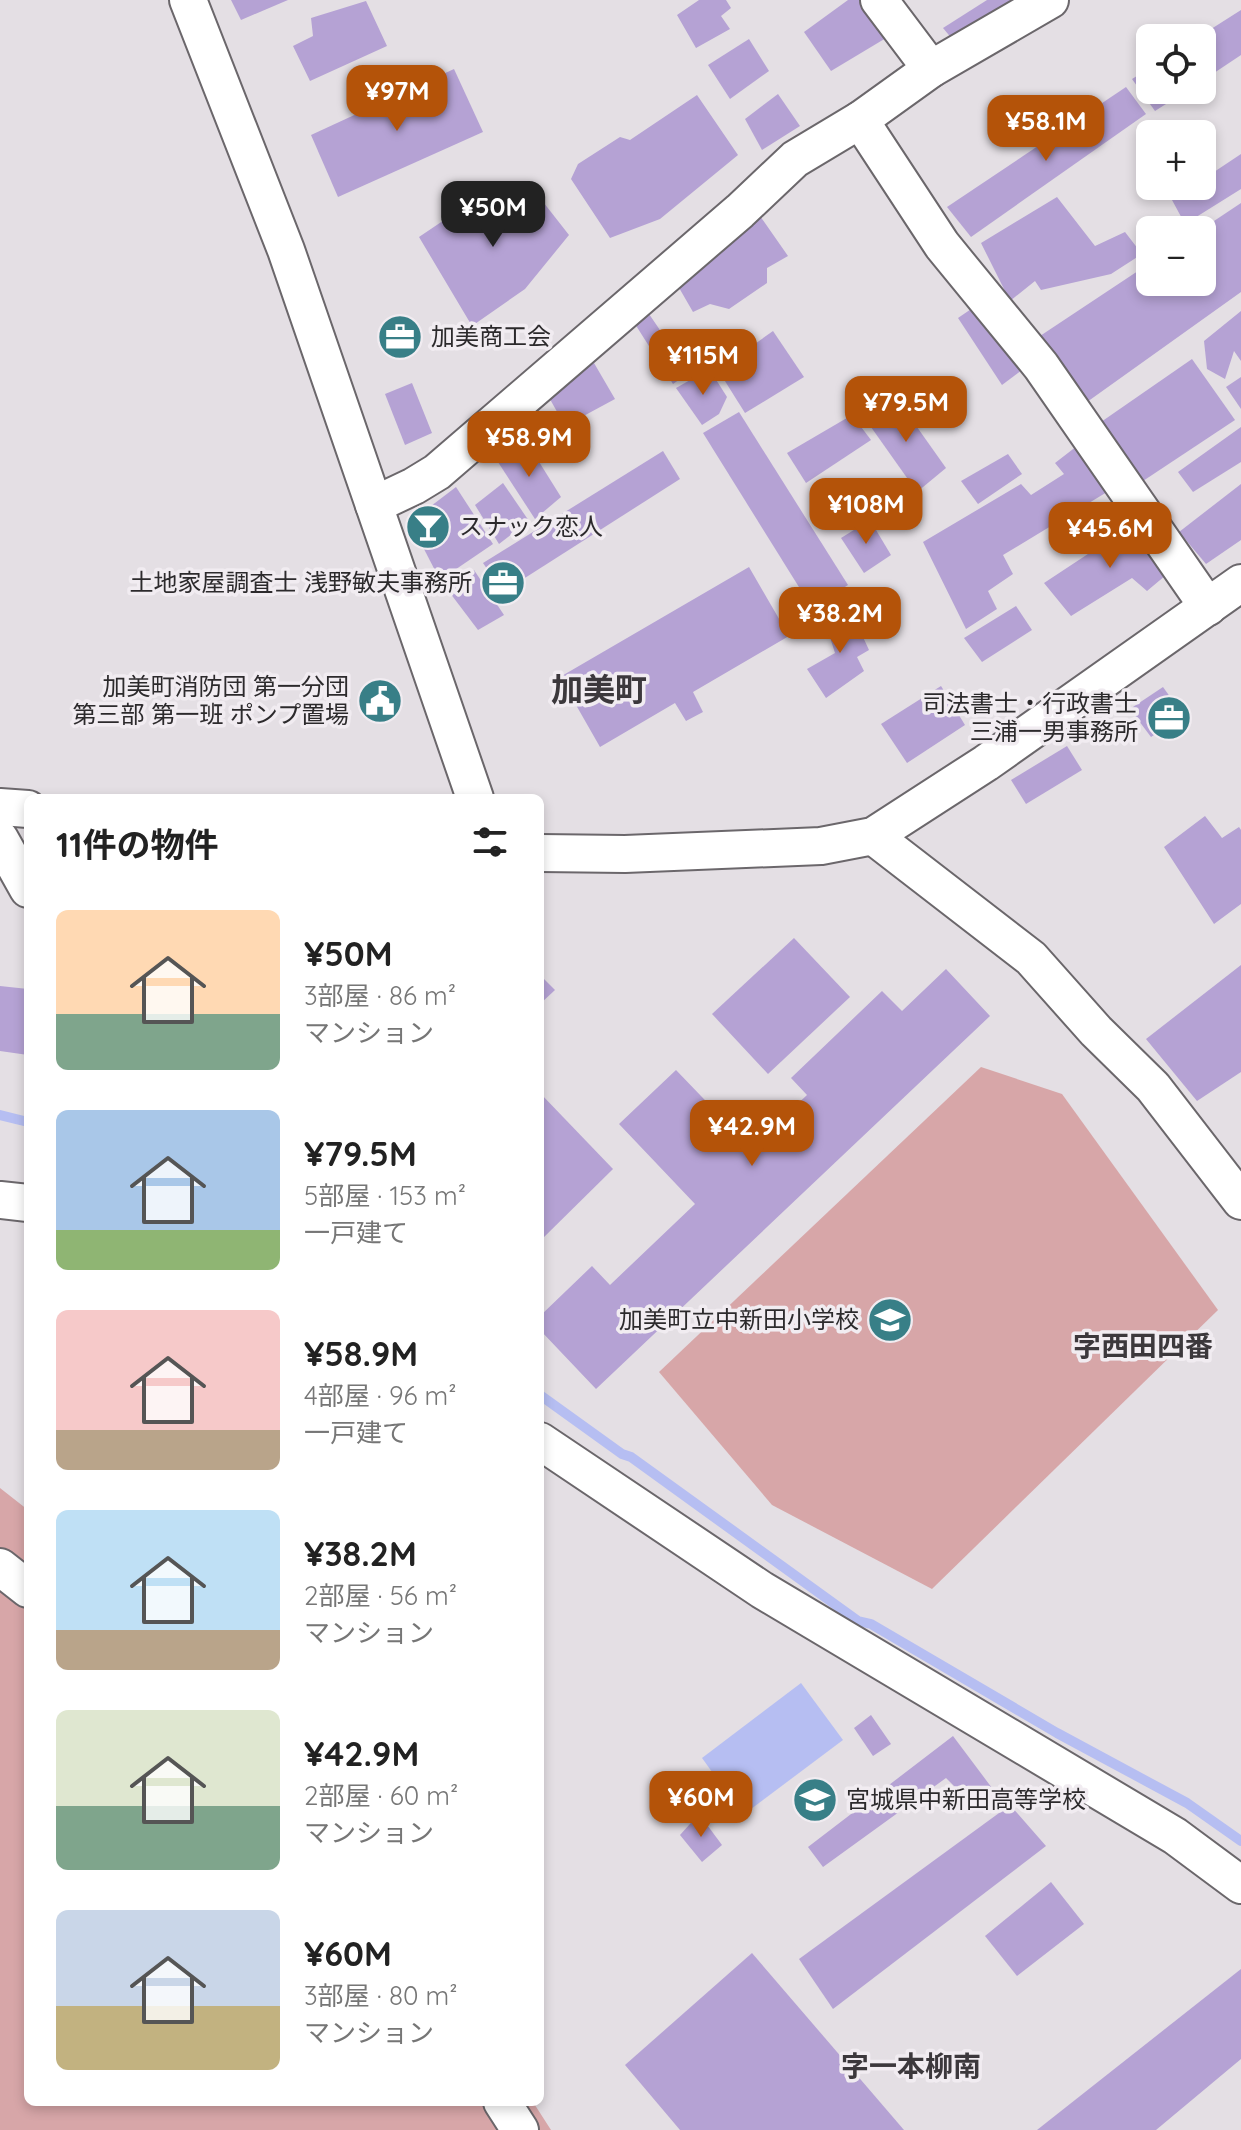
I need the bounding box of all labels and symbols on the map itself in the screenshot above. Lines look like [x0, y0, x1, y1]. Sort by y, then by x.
pin: ¥97M [350, 65, 444, 133]
pin: ¥58.1M [981, 95, 1111, 163]
pin: ¥50M [446, 181, 540, 249]
office icon: 加美商工会 [376, 313, 424, 361]
place label: 加美商工会 [431, 321, 551, 351]
pin: ¥115M [647, 329, 759, 397]
pin: ¥79.5M [841, 376, 971, 444]
pin: ¥58.9M [464, 411, 594, 479]
pin: ¥108M [810, 478, 922, 546]
pin: ¥45.6M [1045, 502, 1175, 570]
bar icon: スナック恋人 [404, 503, 452, 551]
place label: スナック恋人 [459, 511, 603, 541]
office icon: 土地家屋調査士 浅野敏夫事務所 [479, 559, 527, 607]
place label: 土地家屋調査士 浅野敏夫事務所 [129, 567, 472, 597]
pin: ¥38.2M [775, 587, 905, 655]
district label: 加美町 [551, 669, 647, 709]
place label: 加美町消防団 第一分団 第三部 第一班 ポンプ置場 [73, 671, 349, 729]
public building icon: 加美町消防団 第一分団 第三部 第一班 ポンプ置場 [356, 677, 404, 725]
place label: 司法書士・行政書士 三浦一男事務所 [922, 688, 1138, 746]
office icon: 司法書士・行政書士 三浦一男事務所 [1145, 694, 1193, 742]
pin: ¥42.9M [687, 1100, 817, 1168]
school or university icon: 加美町立中新田小学校 [866, 1296, 914, 1344]
place label: 加美町立中新田小学校 [619, 1304, 859, 1334]
district label: 字西田四番 [1073, 1328, 1213, 1363]
pin: ¥60M [654, 1771, 748, 1839]
school or university icon: 宮城県中新田高等学校 [791, 1776, 839, 1824]
place label: 宮城県中新田高等学校 [846, 1784, 1086, 1814]
district label: 字一本柳南 [841, 2048, 981, 2083]

